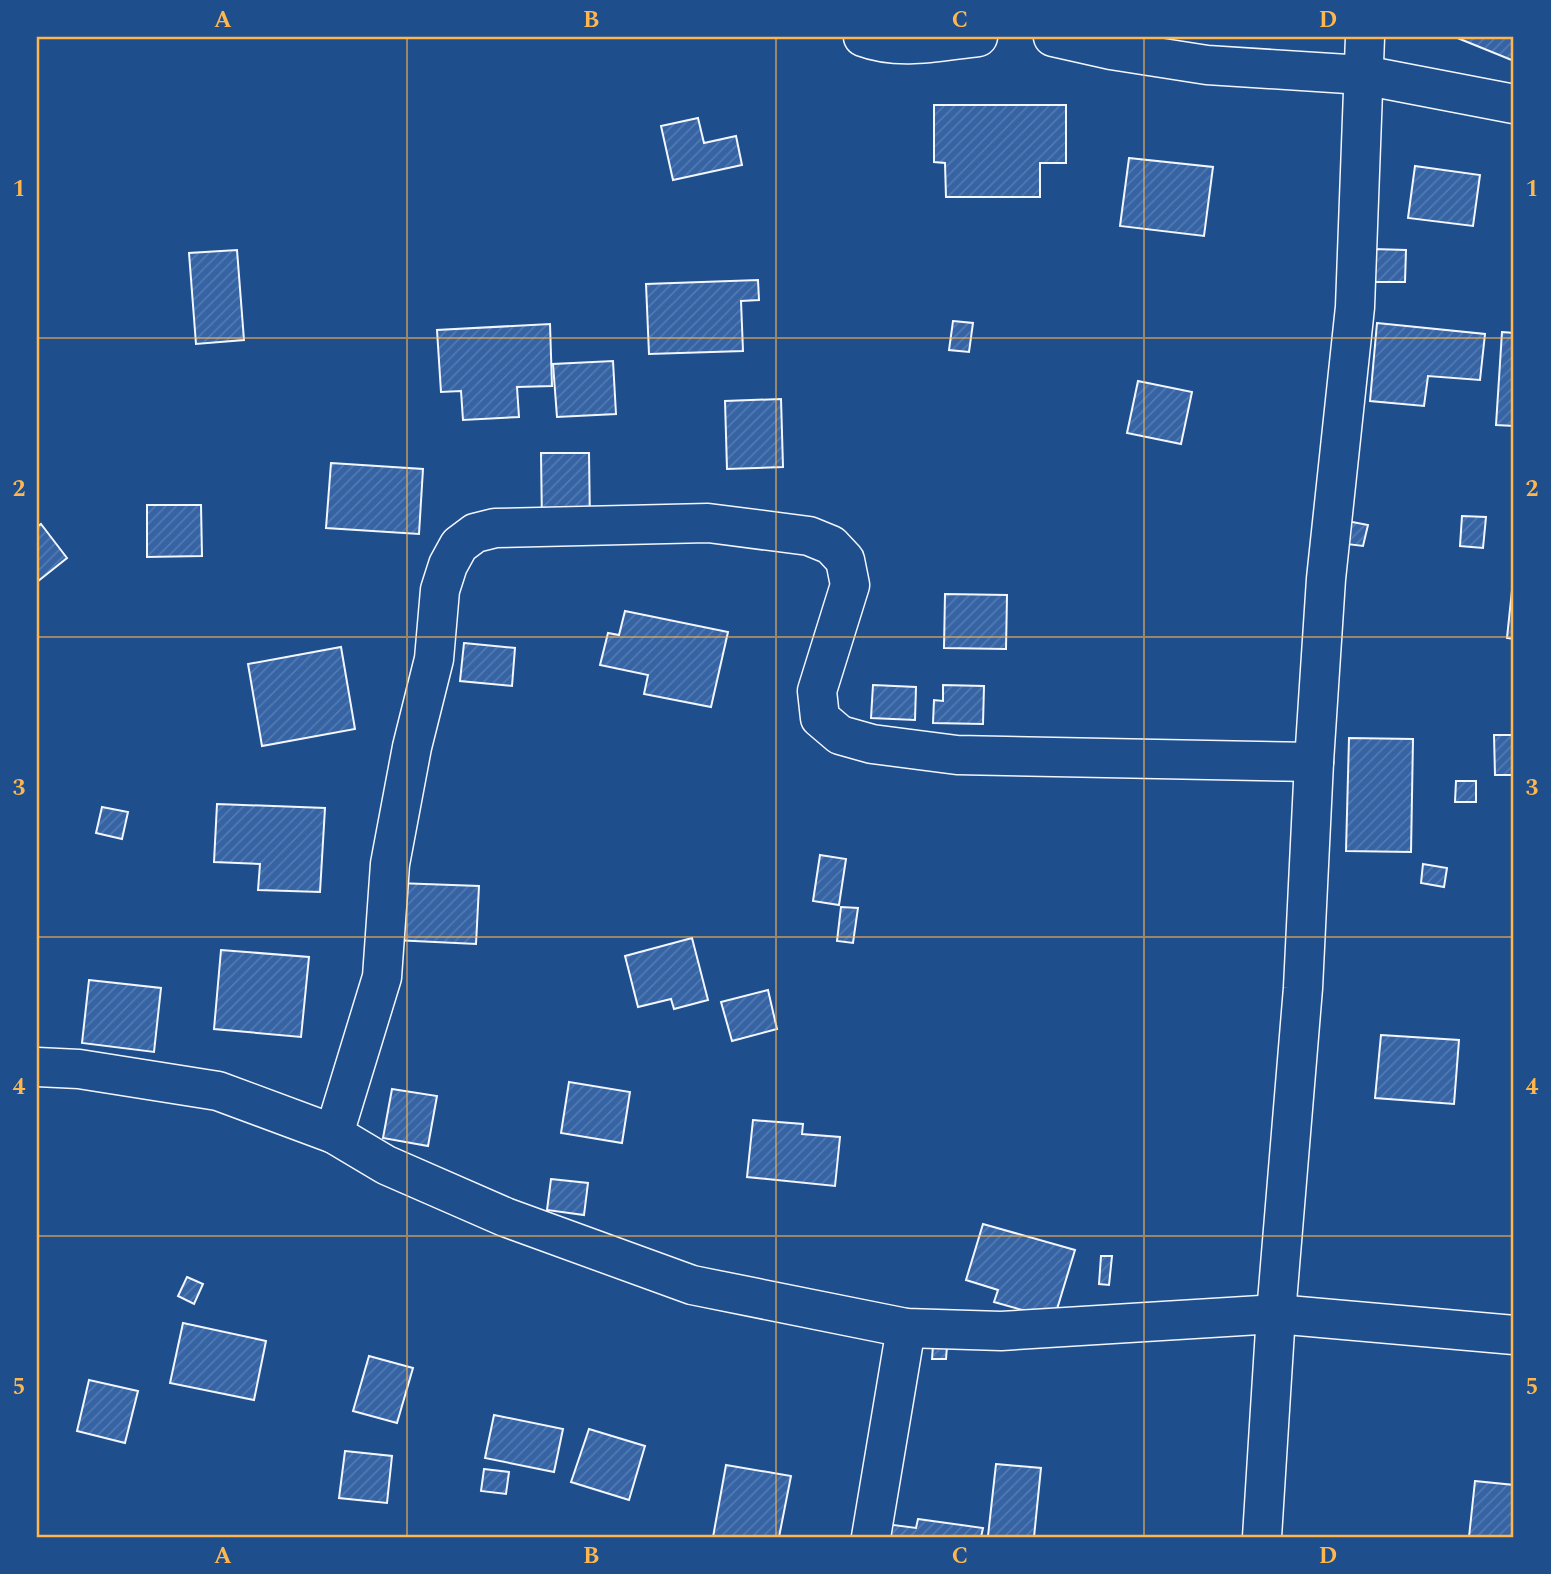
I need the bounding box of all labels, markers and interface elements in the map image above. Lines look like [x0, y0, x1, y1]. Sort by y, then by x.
text: A [214, 3, 232, 38]
text: B [583, 3, 599, 38]
text: C [952, 3, 968, 38]
text: D [1319, 3, 1337, 38]
text: 1 [13, 172, 25, 207]
text: 1 [1526, 172, 1538, 207]
text: 2 [13, 472, 26, 507]
text: 2 [1526, 472, 1539, 507]
text: 3 [13, 771, 26, 806]
text: 3 [1526, 771, 1539, 806]
text: 4 [13, 1070, 26, 1105]
text: 4 [1526, 1070, 1539, 1105]
text: 5 [13, 1370, 25, 1405]
text: 5 [1526, 1370, 1538, 1405]
text: A [214, 1539, 232, 1574]
text: B [583, 1539, 599, 1574]
text: C [952, 1539, 968, 1574]
text: D [1319, 1539, 1337, 1574]

